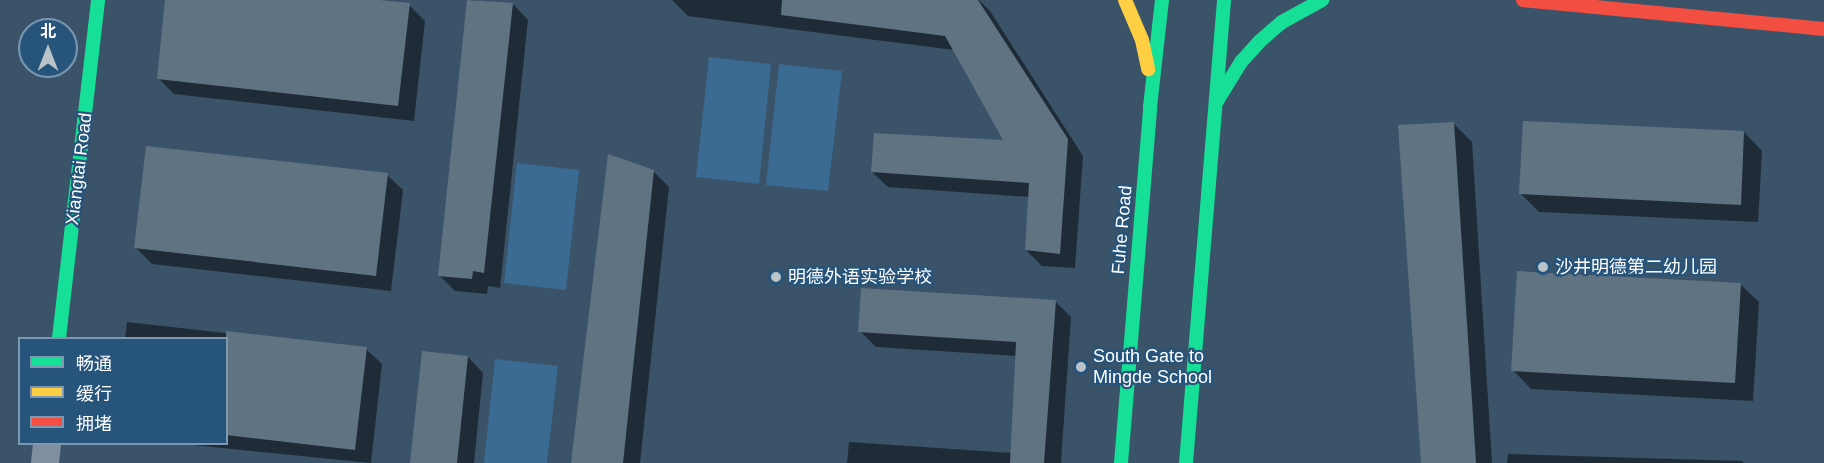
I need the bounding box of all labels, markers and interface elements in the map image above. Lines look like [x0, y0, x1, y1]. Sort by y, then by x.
north arrow [18, 18, 78, 78]
text: 北 [40, 23, 56, 40]
street label: Xiangtai Road [61, 112, 97, 226]
street label: Fuhe Road [1107, 185, 1137, 275]
place label: 沙井明德第二幼儿园 [1555, 256, 1717, 278]
marker: 沙井明德第二幼儿园 [1536, 260, 1550, 274]
place label: 明德外语实验学校 [788, 266, 932, 288]
marker: 明德外语实验学校 [769, 270, 783, 284]
legend [18, 337, 228, 445]
place label: South Gate to Mingde School [1093, 346, 1212, 388]
text: 畅通 [76, 354, 112, 374]
marker: South Gate to Mingde School [1074, 360, 1088, 374]
text: 缓行 [76, 384, 112, 404]
text: 拥堵 [76, 414, 112, 434]

